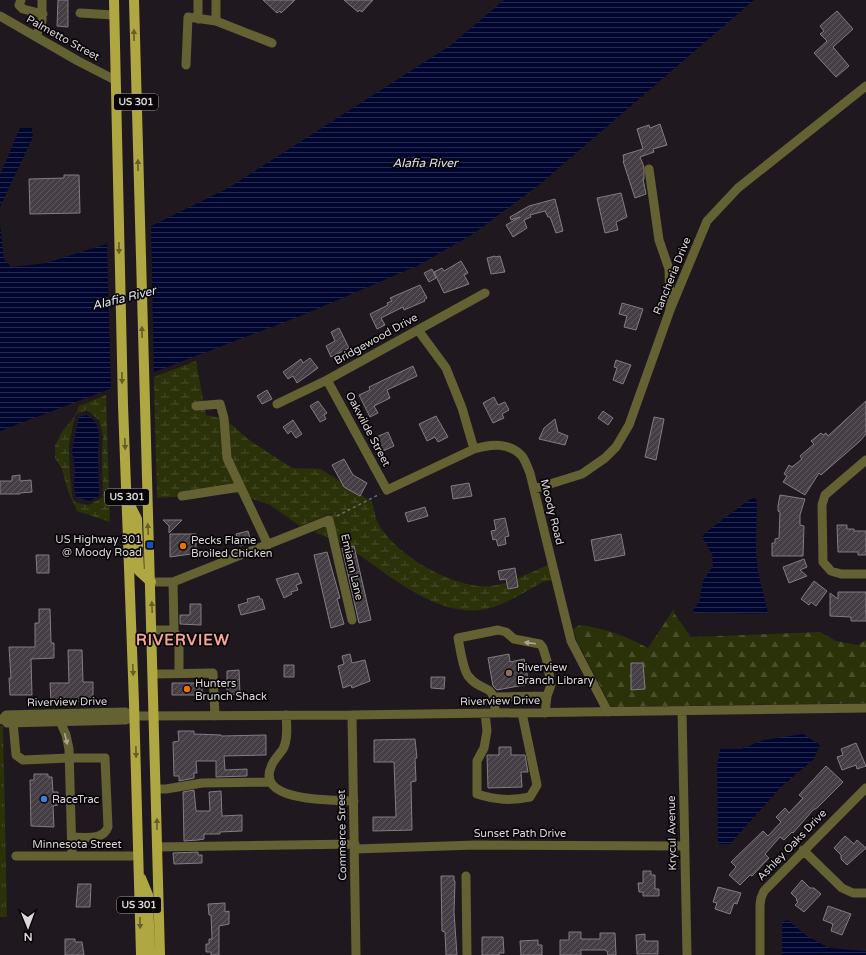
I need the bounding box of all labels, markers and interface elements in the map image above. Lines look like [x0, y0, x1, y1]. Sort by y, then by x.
street label: Palmetto Street [24, 13, 102, 63]
one-way arrow [131, 29, 138, 41]
road number: US 301 [114, 94, 158, 110]
water label: Alafia River [392, 156, 459, 170]
one-way arrow [134, 159, 141, 171]
street label: Rancheria Drive [651, 235, 693, 317]
one-way arrow [116, 242, 122, 255]
water label: Alafia River [91, 283, 159, 313]
street label: Bridgewood Drive [332, 311, 420, 367]
one-way arrow [138, 326, 145, 338]
one-way arrow [119, 372, 125, 385]
street label: Oakwilde Street [343, 389, 393, 469]
one-way arrow [121, 438, 128, 450]
street label: Moody Road [538, 478, 566, 546]
road number: US 301 [105, 489, 149, 505]
one-way arrow [145, 522, 151, 535]
place label: US Highway 301 @ Moody Road [55, 533, 142, 559]
street label: Emiann Lane [338, 533, 366, 601]
place label: Pecks Flame Broiled Chicken [191, 534, 273, 560]
marker: US Highway 301 @ Moody Road [145, 540, 155, 550]
marker: Pecks Flame Broiled Chicken [178, 541, 188, 551]
one-way arrow [148, 601, 155, 613]
district label: RIVERVIEW [136, 631, 230, 649]
one-way arrow [524, 640, 537, 646]
place label: Riverview Branch Library [517, 661, 594, 687]
one-way arrow [130, 664, 137, 676]
marker: Riverview Branch Library [504, 668, 514, 678]
place label: Hunters Brunch Shack [195, 677, 267, 703]
marker: Hunters Brunch Shack [182, 684, 192, 694]
street label: Riverview Drive [460, 694, 540, 708]
street label: Riverview Drive [27, 695, 107, 709]
one-way arrow [64, 732, 70, 745]
one-way arrow [133, 746, 139, 759]
street label: Commerce Street [335, 789, 349, 881]
place label: RaceTrac [52, 793, 100, 806]
marker: RaceTrac [39, 794, 49, 804]
street label: Krycul Avenue [665, 795, 679, 871]
street label: Ashley Oaks Drive [755, 807, 829, 883]
one-way arrow [154, 817, 160, 830]
street label: Sunset Path Drive [474, 827, 566, 840]
street label: Minnesota Street [32, 838, 122, 851]
road number: US 301 [117, 897, 161, 913]
north arrow [8, 907, 48, 947]
one-way arrow [137, 917, 143, 930]
text: N [24, 930, 33, 943]

